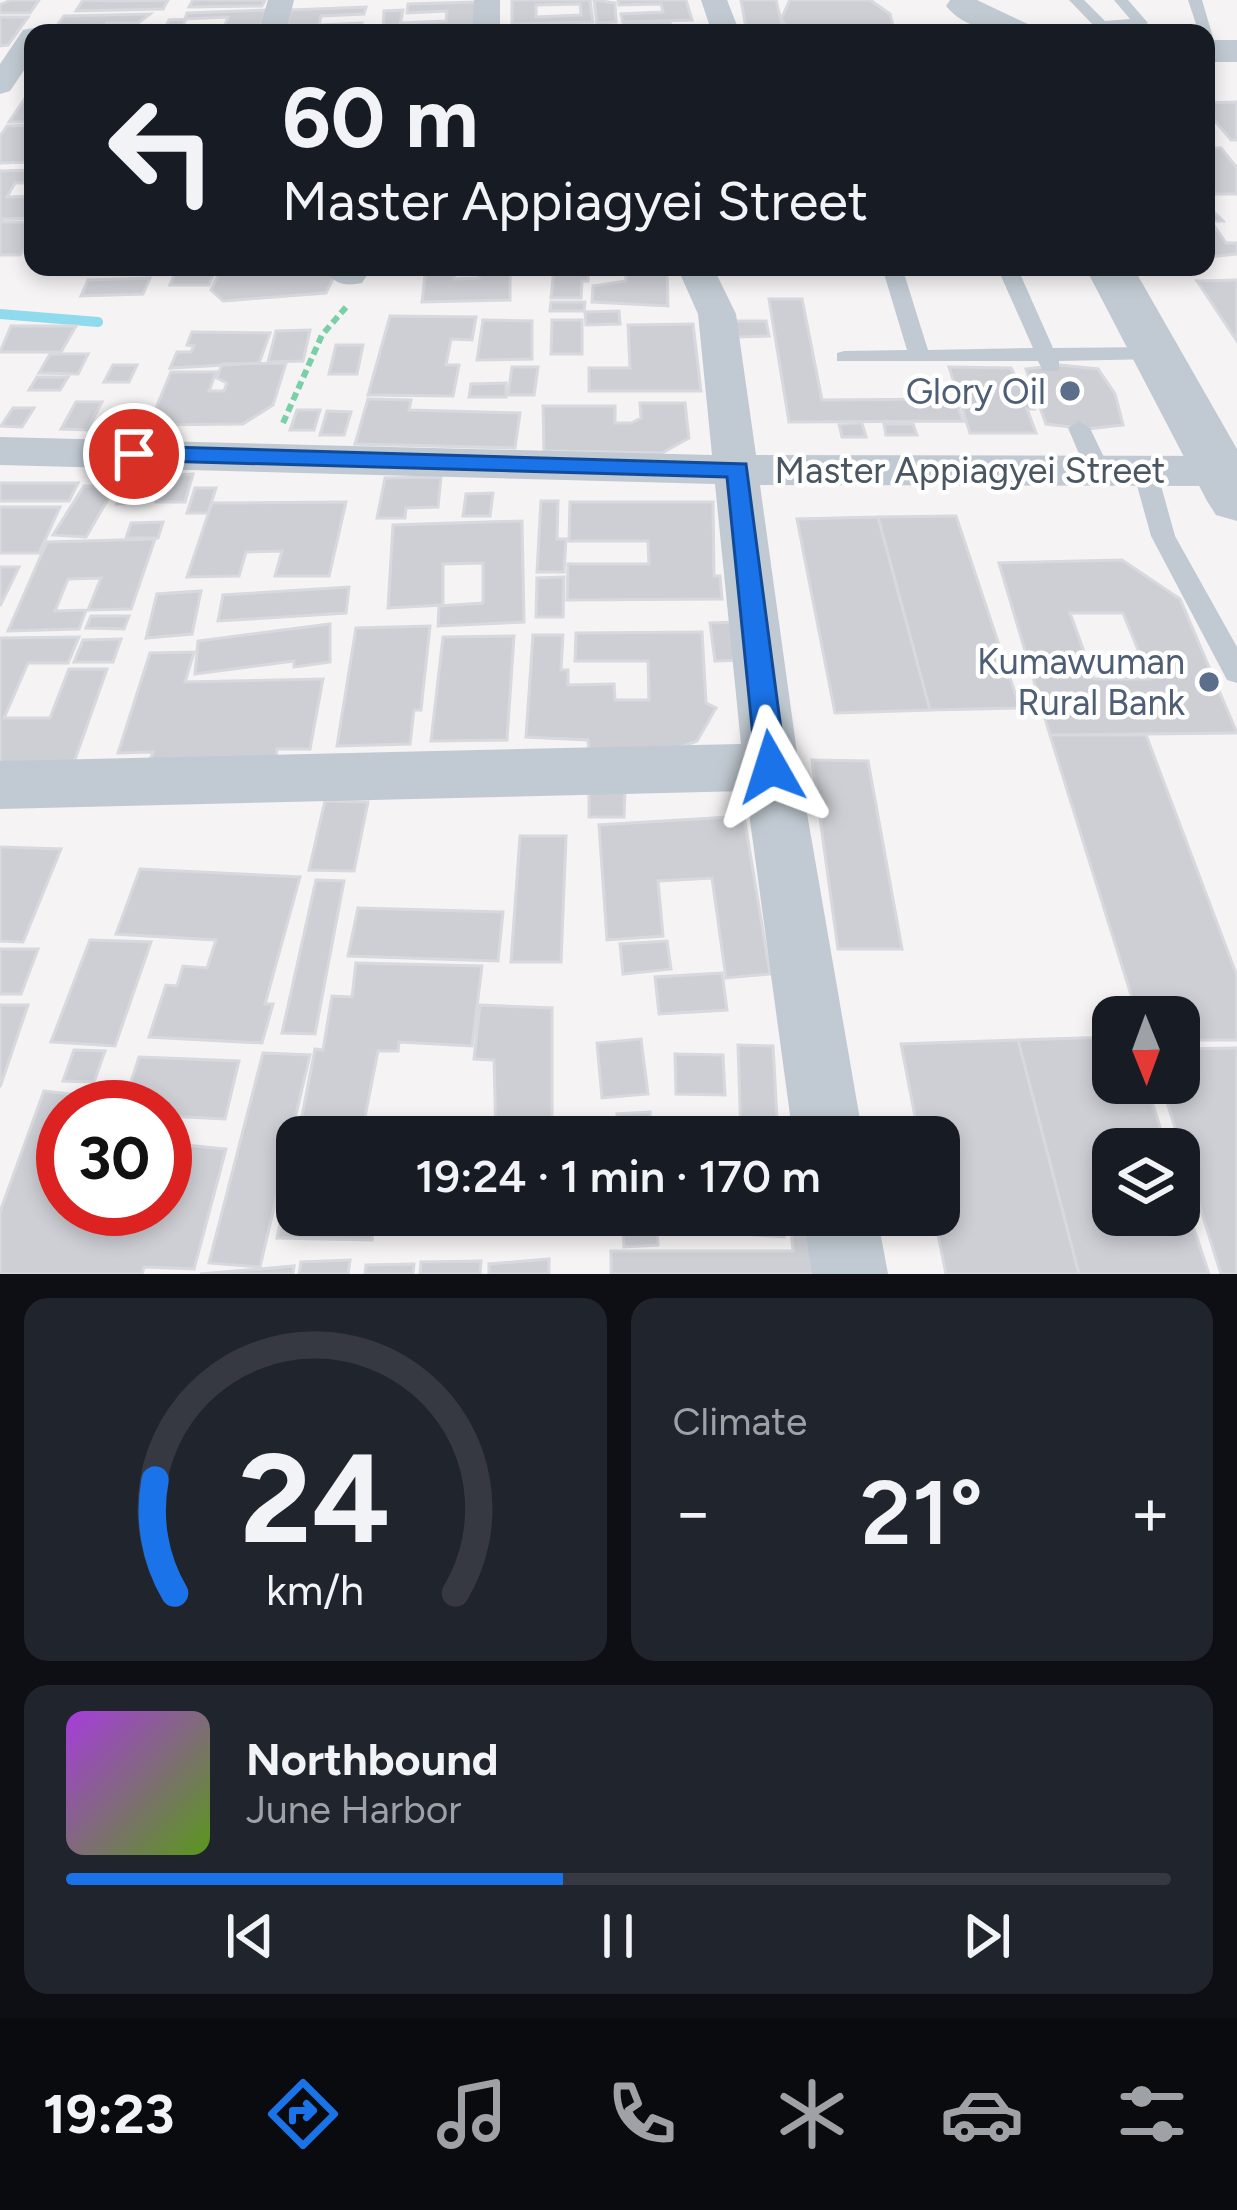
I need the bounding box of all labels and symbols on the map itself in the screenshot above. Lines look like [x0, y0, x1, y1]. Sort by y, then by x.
place label: Glory Oil [906, 370, 1046, 413]
marker: Glory Oil [1057, 378, 1083, 404]
pin [83, 403, 185, 505]
street label: Master Appiagyei Street [775, 449, 1165, 492]
place label: Kumawuman Rural Bank [977, 640, 1186, 724]
marker: Kumawuman Rural Bank [1196, 669, 1222, 695]
position arrow [708, 704, 834, 830]
north arrow [1092, 996, 1200, 1104]
speed limit sign: 30 [36, 1080, 192, 1236]

